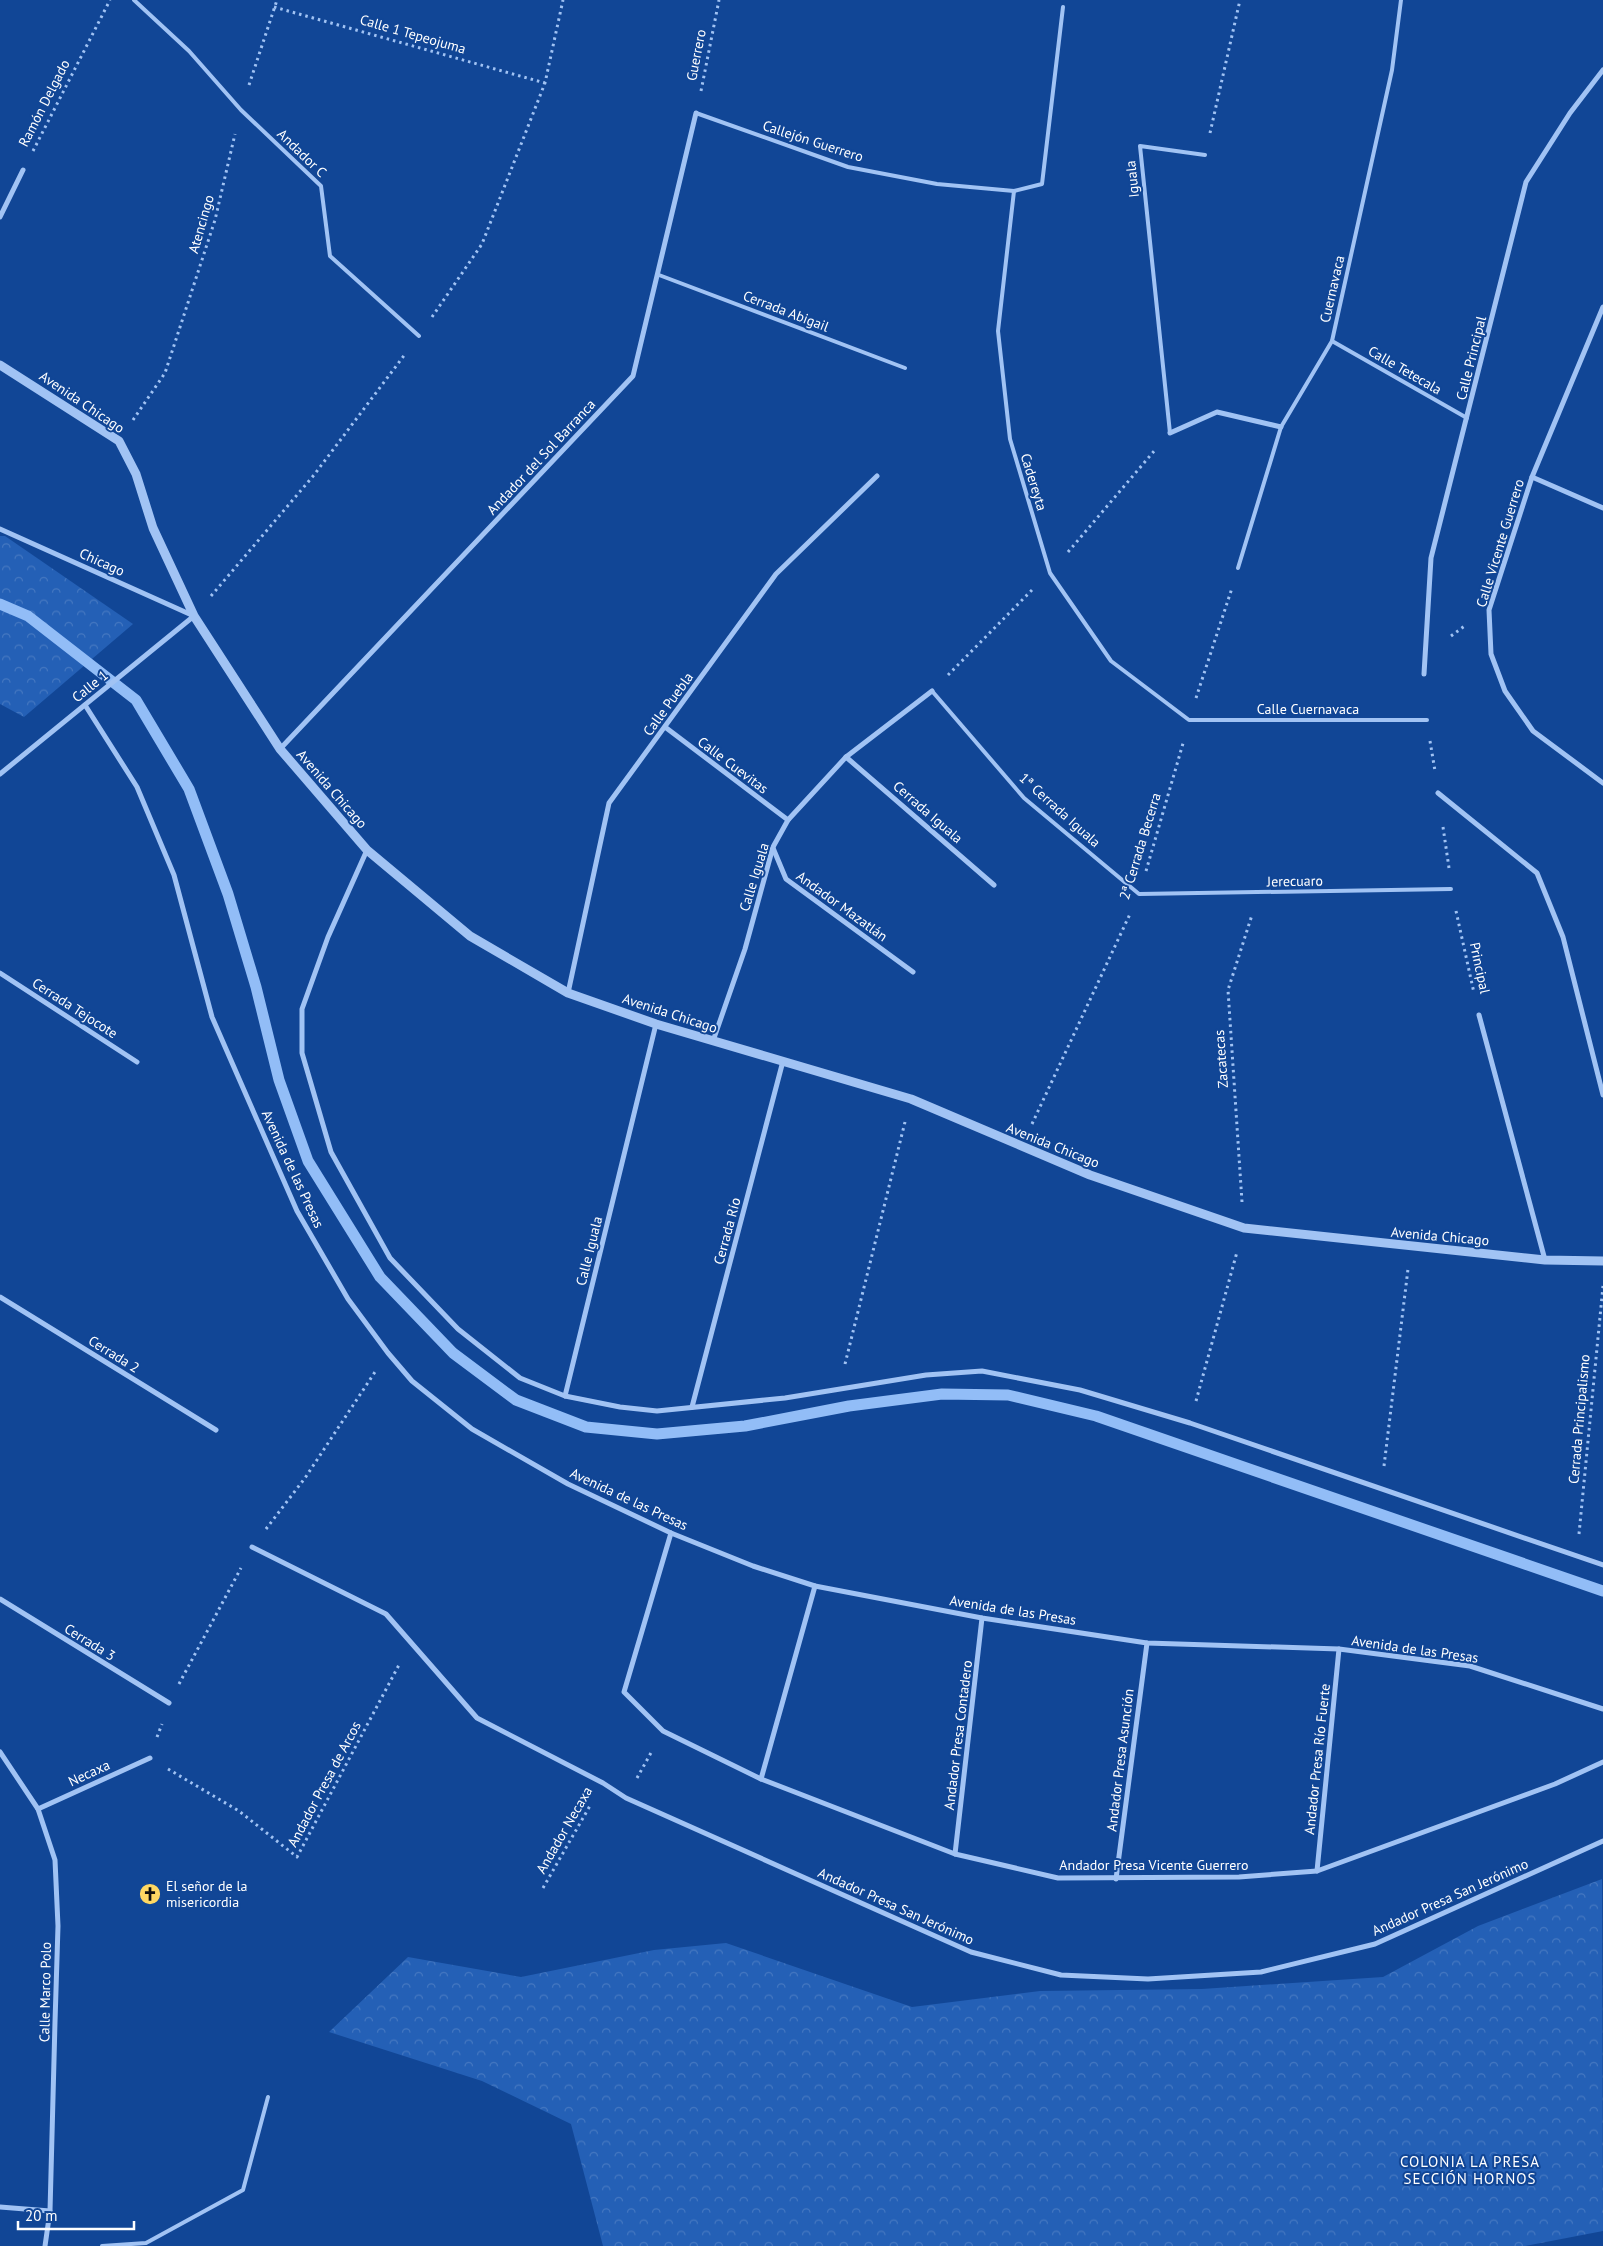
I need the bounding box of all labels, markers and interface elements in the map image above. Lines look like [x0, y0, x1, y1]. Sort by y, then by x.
street label: Calle 1 Tepeojuma [358, 10, 468, 58]
street label: Guerrero [682, 28, 710, 82]
street label: Ramón Delgado [14, 56, 74, 150]
street label: Callejón Guerrero [760, 116, 866, 166]
street label: Andador C [273, 125, 331, 181]
street label: Iguala [1121, 160, 1143, 198]
street label: Atencingo [184, 193, 218, 255]
street label: Cuernavaca [1315, 253, 1349, 325]
street label: Cerrada Abigail [740, 286, 832, 336]
street label: Calle Principal [1452, 314, 1490, 402]
street label: Calle Tetecala [1365, 342, 1445, 398]
street label: Avenida Chicago [36, 367, 128, 437]
street label: Andador del Sol Barranca [483, 395, 599, 519]
street label: Cadereyta [1017, 451, 1051, 513]
street label: Calle Vicente Guerrero [1472, 477, 1528, 609]
street label: Chicago [77, 544, 127, 580]
street label: Calle 1 [68, 666, 112, 706]
street label: Calle Puebla [639, 669, 697, 739]
street label: Calle Cuernavaca [1257, 700, 1359, 718]
street label: Calle Cuevitas [694, 733, 772, 798]
street label: Avenida Chicago [293, 746, 371, 832]
street label: 1ª Cerrada Iguala [1016, 769, 1104, 851]
street label: Cerrada Iguala [889, 777, 967, 847]
street label: 2ª Cerrada Becerra [1115, 790, 1165, 902]
street label: Calle Iguala [735, 840, 773, 914]
street label: Andador Mazatlán [793, 867, 891, 945]
street label: Jerecuaro [1266, 872, 1323, 891]
street label: Principal [1466, 941, 1494, 995]
street label: Cerrada Tejocote [29, 974, 121, 1042]
street label: Avenida Chicago [620, 989, 720, 1037]
street label: Zacatecas [1210, 1029, 1232, 1089]
street label: Avenida de las Presas [258, 1107, 328, 1231]
street label: Avenida Chicago [1004, 1118, 1102, 1172]
street label: Cerrada Río [709, 1195, 745, 1267]
street label: Calle Iguala [572, 1214, 606, 1288]
street label: Avenida Chicago [1390, 1223, 1490, 1249]
street label: Cerrada 2 [85, 1331, 143, 1377]
street label: Cerrada Principalismo [1564, 1353, 1594, 1485]
street label: Avenida de las Presas [567, 1464, 691, 1534]
street label: Avenida de las Presas [948, 1591, 1078, 1629]
street label: Cerrada 3 [61, 1619, 119, 1665]
street label: Avenida de las Presas [1350, 1631, 1480, 1667]
street label: Andador Presa Contadero [940, 1659, 976, 1811]
street label: Andador Presa Río Fuerte [1300, 1683, 1334, 1835]
street label: Andador Presa Asunción [1102, 1688, 1138, 1832]
street label: Andador Presa de Arcos [283, 1718, 365, 1850]
street label: Necaxa [65, 1756, 113, 1790]
street label: Andador Necaxa [532, 1783, 596, 1877]
street label: Andador Presa San Jerónimo [1369, 1854, 1531, 1940]
street label: Andador Presa Vicente Guerrero [1059, 1856, 1249, 1874]
street label: Andador Presa San Jerónimo [815, 1863, 977, 1949]
place label: El señor de la misericordia [166, 1877, 247, 1911]
church icon: El señor de la misericordia [138, 1882, 162, 1906]
street label: Calle Marco Polo [35, 1942, 55, 2042]
district label: COLONIA LA PRESA SECCIÓN HORNOS [1400, 2152, 1540, 2188]
scale bar [18, 2198, 134, 2230]
text: 20 m [25, 2206, 58, 2225]

